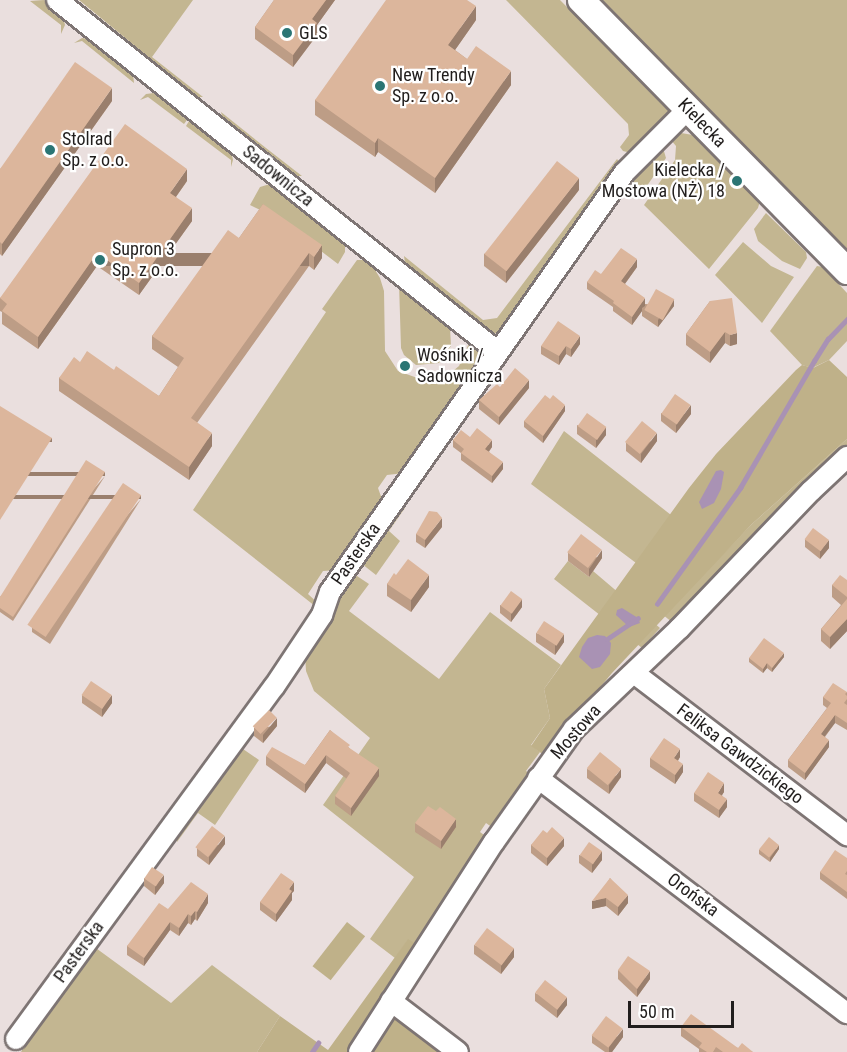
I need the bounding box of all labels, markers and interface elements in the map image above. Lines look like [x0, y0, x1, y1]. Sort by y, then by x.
place label: GLS [299, 22, 328, 44]
marker: GLS [280, 26, 294, 40]
place label: New Trendy Sp. z o.o. [392, 65, 475, 107]
marker: New Trendy Sp. z o.o. [373, 79, 387, 93]
street label: Kielecka [673, 94, 731, 152]
place label: Stolrad Sp. z o.o. [62, 129, 129, 172]
street label: Sadownicza [238, 141, 318, 211]
marker: Stolrad Sp. z o.o. [43, 143, 57, 157]
place label: Kielecka / Mostowa (NŻ) 18 [602, 160, 725, 202]
marker: Kielecka / Mostowa (NŻ) 18 [730, 174, 744, 188]
place label: Supron 3 Sp. z o.o. [112, 239, 179, 282]
marker: Supron 3 Sp. z o.o. [93, 253, 107, 267]
place label: Wośniki / Sadownicza [417, 345, 502, 388]
marker: Wośniki / Sadownicza [398, 359, 412, 373]
street label: Pasterska [327, 519, 385, 589]
street label: Feliksa Gawdzickiego [672, 699, 808, 809]
street label: Mostowa [546, 700, 606, 764]
street label: Orońska [663, 869, 723, 921]
street label: Pasterska [49, 917, 109, 987]
scale bar [631, 989, 738, 1027]
text: 50 m [639, 1001, 674, 1022]

